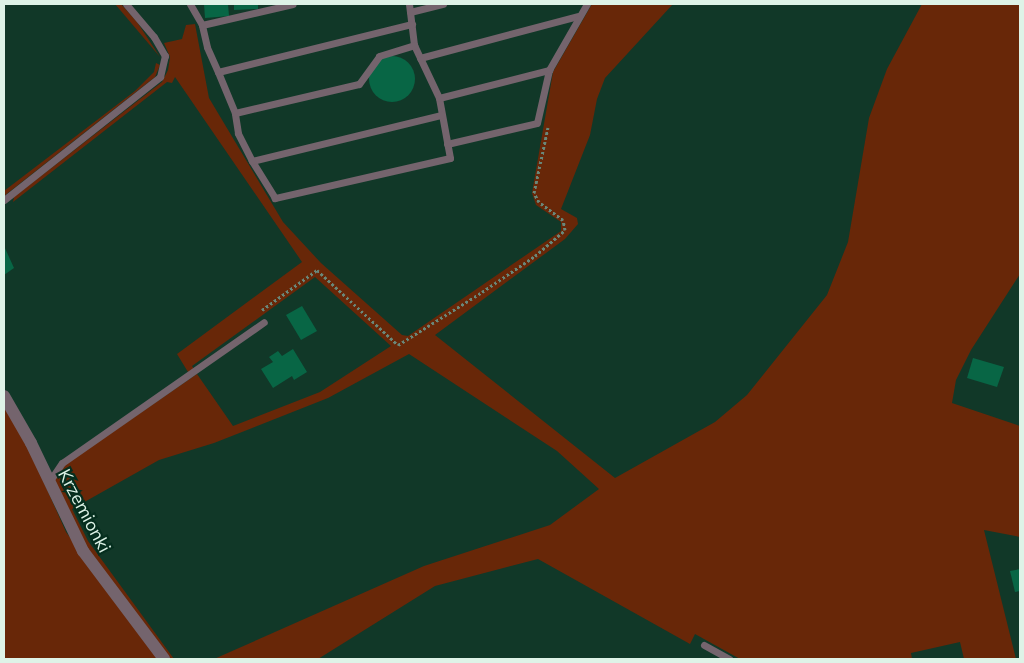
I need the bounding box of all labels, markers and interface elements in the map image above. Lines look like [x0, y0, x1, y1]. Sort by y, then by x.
street label: Krzemionki [53, 466, 115, 556]

